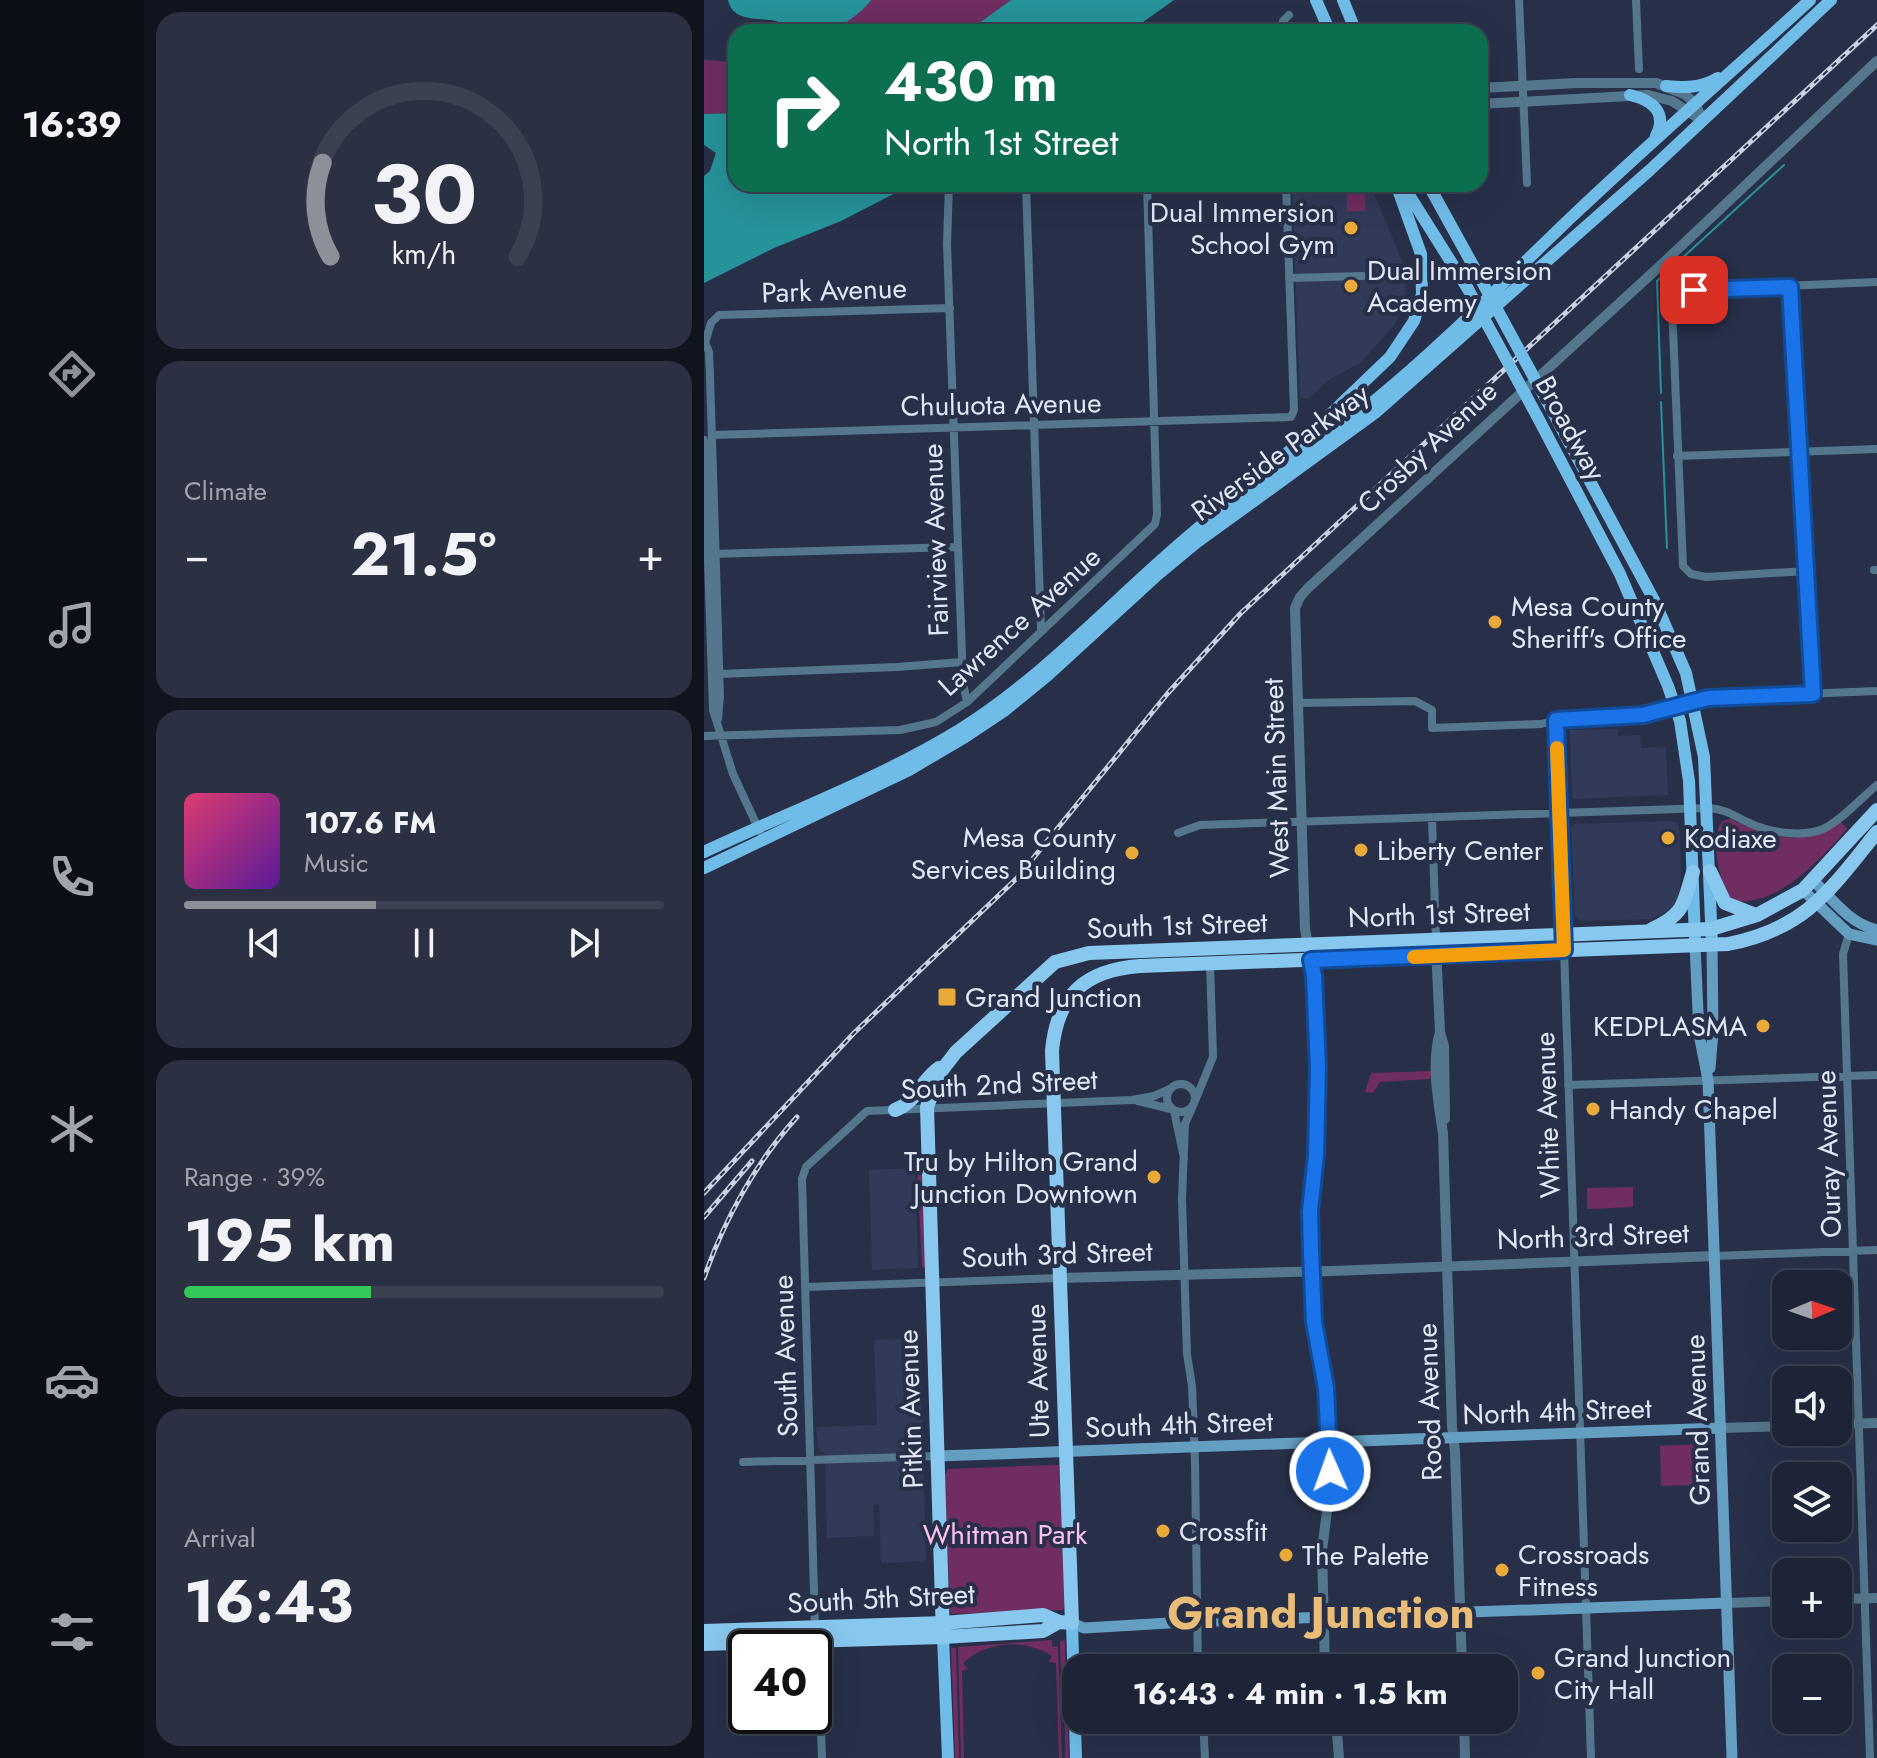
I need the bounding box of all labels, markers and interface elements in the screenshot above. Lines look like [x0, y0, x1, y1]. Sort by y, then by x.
text: 430 m [884, 41, 1058, 122]
icon: right [752, 56, 856, 160]
text: 16:39 [22, 98, 122, 150]
text: North 1st Street [884, 116, 1118, 168]
text: 30 [371, 133, 477, 253]
place label: Dual Immersion School Gym [1150, 192, 1335, 265]
marker: Dual Immersion School Gym [1342, 219, 1360, 237]
text: km/h [392, 233, 456, 275]
place label: Dual Immersion Academy [1367, 250, 1552, 323]
pin [1660, 256, 1728, 324]
street label: Park Avenue [761, 267, 907, 314]
icon: arrive [1672, 268, 1716, 312]
marker: Dual Immersion Academy [1342, 277, 1360, 295]
icon: directions [44, 346, 100, 402]
street label: Broadway [1525, 368, 1617, 489]
street label: Crosby Avenue [1348, 372, 1507, 523]
street label: Riverside Parkway [1183, 373, 1378, 531]
street label: Chuluota Avenue [900, 382, 1102, 427]
street label: Fairview Avenue [912, 443, 959, 637]
text: Climate [184, 472, 267, 510]
text: 21.5° [351, 511, 496, 598]
text: − [184, 523, 210, 587]
text: + [637, 523, 664, 587]
street label: Lawrence Avenue [929, 537, 1110, 706]
place label: Mesa County Sheriff's Office [1511, 586, 1686, 659]
icon: music [44, 597, 100, 653]
marker: Mesa County Sheriff's Office [1486, 613, 1504, 631]
street label: West Main Street [1253, 677, 1300, 878]
text: 107.6 FM [304, 801, 436, 844]
place label: Mesa County Services Building [911, 817, 1117, 890]
place label: Kodiaxe [1684, 818, 1777, 859]
marker: Kodiaxe [1659, 829, 1677, 847]
place label: Liberty Center [1377, 830, 1544, 871]
marker: Liberty Center [1352, 841, 1370, 859]
text: Music [304, 844, 368, 882]
marker: Mesa County Services Building [1123, 844, 1141, 862]
icon: phone [44, 849, 100, 905]
street label: North 1st Street [1347, 891, 1531, 938]
street label: South 1st Street [1086, 902, 1268, 949]
icon: previous [242, 921, 286, 965]
icon: pause [402, 921, 446, 965]
icon: next [562, 921, 606, 965]
place label: Grand Junction [965, 977, 1142, 1018]
marker: Grand Junction [936, 986, 958, 1008]
place label: KEDPLASMA [1593, 1006, 1748, 1047]
marker: KEDPLASMA [1754, 1017, 1772, 1035]
street label: White Avenue [1524, 1031, 1571, 1199]
street label: South 2nd Street [900, 1059, 1099, 1110]
street label: Ouray Avenue [1805, 1069, 1852, 1238]
place label: Handy Chapel [1609, 1089, 1778, 1130]
marker: Handy Chapel [1584, 1100, 1602, 1118]
icon: climate [44, 1101, 100, 1157]
place label: Tru by Hilton Grand Junction Downtown [904, 1141, 1138, 1214]
text: Range · 39% [184, 1158, 325, 1196]
marker: Tru by Hilton Grand Junction Downtown [1145, 1168, 1163, 1186]
text: 195 km [184, 1197, 395, 1284]
street label: North 3rd Street [1496, 1213, 1690, 1260]
street label: South 3rd Street [961, 1231, 1154, 1278]
north arrow [1772, 1270, 1852, 1350]
map controls [1772, 1270, 1852, 1734]
street label: South Avenue [762, 1274, 809, 1438]
street label: Ute Avenue [1015, 1303, 1060, 1439]
street label: Rood Avenue [1406, 1322, 1453, 1482]
street label: Pitkin Avenue [887, 1329, 934, 1489]
street label: Grand Avenue [1674, 1334, 1721, 1506]
icon: car [44, 1352, 100, 1408]
button: sound [1772, 1366, 1852, 1446]
street label: North 4th Street [1462, 1388, 1653, 1435]
street label: South 4th Street [1084, 1401, 1274, 1448]
position arrow [1288, 1429, 1372, 1513]
button: layers [1772, 1462, 1852, 1542]
place label: Crossfit [1179, 1511, 1268, 1552]
park label: Whitman Park [923, 1514, 1088, 1555]
text: Arrival [184, 1519, 256, 1557]
marker: Crossfit [1154, 1522, 1172, 1540]
place label: Crossroads Fitness [1518, 1534, 1649, 1607]
place label: The Palette [1302, 1535, 1429, 1576]
marker: The Palette [1277, 1546, 1295, 1564]
text: 16:43 [184, 1558, 353, 1645]
button: + [1772, 1558, 1852, 1638]
marker: Crossroads Fitness [1493, 1561, 1511, 1579]
street label: South 5th Street [786, 1573, 976, 1624]
district label: Grand Junction [1167, 1581, 1475, 1645]
icon: filters [44, 1604, 100, 1660]
speed limit sign: 40 [728, 1630, 832, 1734]
place label: Grand Junction City Hall [1554, 1637, 1731, 1710]
button: − [1772, 1654, 1852, 1734]
marker: Grand Junction City Hall [1529, 1664, 1547, 1682]
text: 16:43 · 4 min · 1.5 km [1132, 1672, 1448, 1715]

